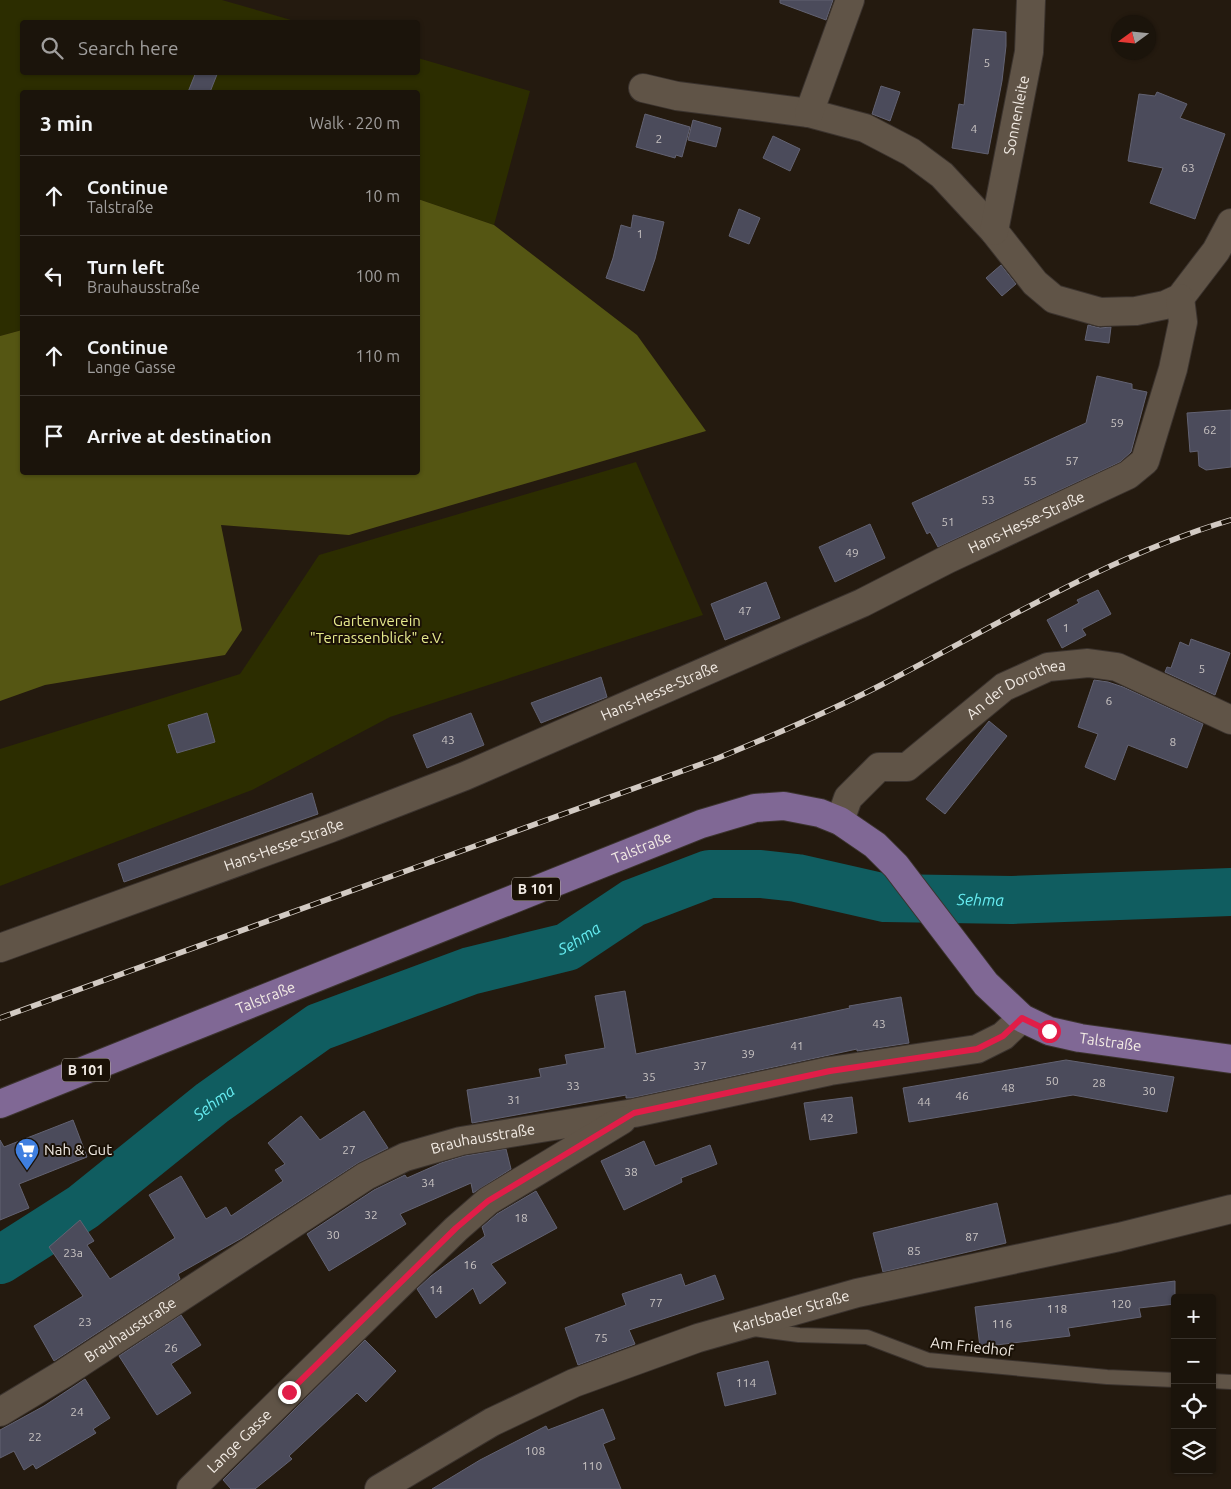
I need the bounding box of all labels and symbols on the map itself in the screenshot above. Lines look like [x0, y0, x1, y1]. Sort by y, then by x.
north arrow [1111, 15, 1156, 60]
house number: 5 [984, 56, 990, 69]
street label: Sonnenleite [1000, 74, 1032, 156]
house number: 4 [971, 122, 978, 135]
house number: 2 [656, 132, 662, 145]
house number: 63 [1181, 161, 1195, 174]
house number: 1 [637, 227, 643, 240]
house number: 59 [1110, 416, 1124, 429]
house number: 62 [1203, 423, 1217, 436]
house number: 57 [1065, 454, 1079, 467]
house number: 55 [1023, 474, 1037, 487]
street label: Hans-Hesse-Straße [965, 488, 1087, 556]
house number: 53 [981, 493, 995, 506]
house number: 51 [941, 515, 955, 528]
house number: 49 [845, 546, 859, 559]
house number: 47 [738, 604, 752, 617]
park label: Gartenverein "Terrassenblick" e.V. [310, 612, 444, 646]
house number: 1 [1063, 621, 1069, 634]
street label: An der Dorothea [963, 656, 1067, 722]
street label: Hans-Hesse-Straße [598, 658, 721, 724]
house number: 5 [1199, 662, 1205, 675]
house number: 6 [1106, 694, 1113, 707]
house number: 43 [441, 733, 455, 746]
house number: 8 [1170, 735, 1177, 748]
street label: Hans-Hesse-Straße [221, 815, 346, 874]
street label: Talstraße [609, 828, 674, 867]
road number: B 101 [512, 878, 560, 901]
water label: Sehma [956, 890, 1005, 909]
water label: Sehma [555, 918, 604, 958]
street label: Talstraße [233, 978, 298, 1017]
house number: 43 [872, 1017, 886, 1030]
route start [1038, 1020, 1061, 1043]
street label: Talstraße [1078, 1029, 1143, 1054]
house number: 41 [790, 1039, 804, 1052]
house number: 39 [741, 1047, 755, 1060]
road number: B 101 [62, 1058, 110, 1082]
house number: 37 [693, 1059, 707, 1072]
house number: 35 [642, 1070, 656, 1083]
house number: 50 [1045, 1074, 1059, 1087]
house number: 28 [1092, 1076, 1106, 1089]
house number: 33 [566, 1079, 580, 1092]
water label: Sehma [189, 1081, 238, 1124]
house number: 48 [1001, 1081, 1015, 1094]
house number: 30 [1142, 1084, 1156, 1097]
house number: 46 [955, 1089, 969, 1102]
house number: 31 [507, 1093, 521, 1106]
house number: 44 [917, 1095, 931, 1108]
house number: 42 [820, 1111, 834, 1124]
street label: Brauhausstraße [429, 1120, 536, 1157]
supermarket icon: Nah & Gut [14, 1137, 40, 1171]
place label: Nah & Gut [44, 1141, 112, 1158]
house number: 27 [342, 1143, 356, 1156]
house number: 38 [624, 1165, 638, 1178]
house number: 34 [421, 1176, 435, 1189]
house number: 32 [364, 1208, 378, 1221]
house number: 18 [514, 1211, 528, 1224]
house number: 30 [326, 1228, 340, 1241]
house number: 87 [965, 1230, 979, 1243]
house number: 85 [907, 1244, 921, 1257]
house number: 23a [63, 1246, 83, 1259]
house number: 16 [463, 1258, 477, 1271]
house number: 14 [429, 1283, 443, 1296]
street label: Karlsbader Straße [731, 1287, 851, 1336]
street label: Brauhausstraße [81, 1293, 179, 1366]
house number: 77 [649, 1296, 663, 1309]
house number: 120 [1111, 1297, 1131, 1310]
house number: 118 [1047, 1302, 1067, 1315]
house number: 23 [78, 1315, 92, 1328]
house number: 116 [992, 1317, 1012, 1330]
house number: 75 [594, 1331, 608, 1344]
street label: Am Friedhof [930, 1334, 1015, 1359]
house number: 26 [164, 1341, 178, 1354]
house number: 114 [736, 1376, 756, 1389]
route end [278, 1381, 301, 1404]
house number: 24 [70, 1405, 84, 1418]
street label: Lange Gasse [204, 1406, 275, 1476]
house number: 22 [28, 1430, 42, 1443]
house number: 108 [525, 1444, 545, 1457]
house number: 110 [582, 1459, 602, 1472]

